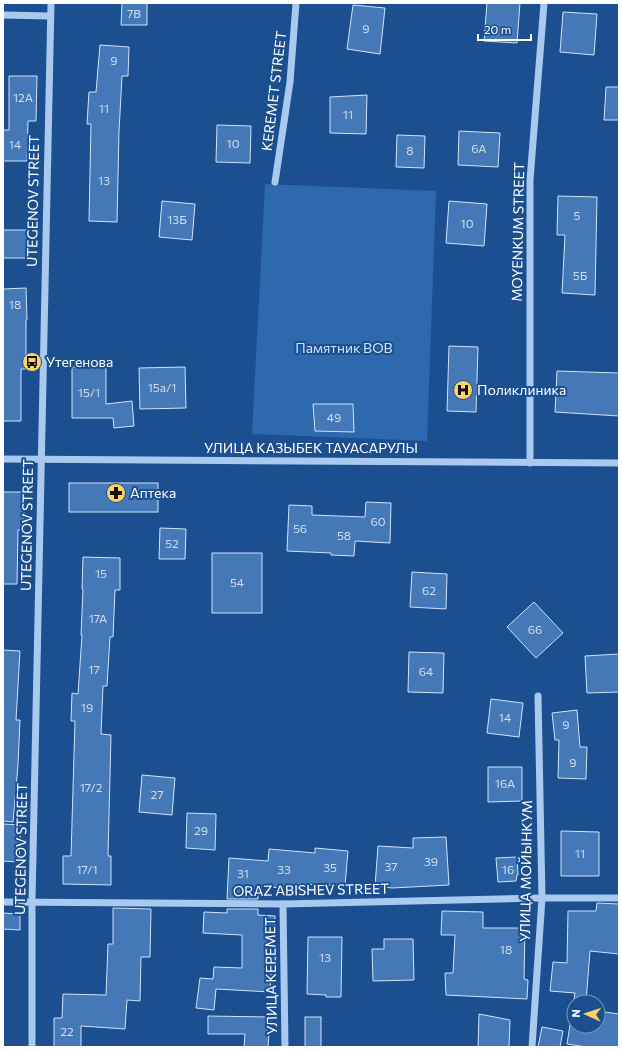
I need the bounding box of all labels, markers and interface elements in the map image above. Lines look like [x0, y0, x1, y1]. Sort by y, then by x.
house number: 7В [127, 6, 141, 20]
scale bar [478, 16, 531, 42]
house number: 9 [362, 21, 370, 35]
text: 20 m [484, 22, 511, 36]
street label: KEREMET STREET [258, 30, 289, 152]
house number: 9 [110, 53, 118, 67]
house number: 12А [13, 90, 33, 104]
house number: 11 [99, 101, 109, 115]
house number: 11 [343, 107, 353, 121]
street label: UTEGENOV STREET [23, 135, 42, 267]
house number: 10 [227, 136, 240, 150]
house number: 14 [9, 137, 21, 151]
house number: 6А [471, 141, 487, 155]
house number: 8 [406, 143, 414, 157]
street label: MOYENKUM STREET [508, 162, 527, 302]
house number: 13 [98, 173, 110, 187]
house number: 5 [574, 208, 581, 222]
house number: 13Б [167, 212, 187, 226]
house number: 10 [461, 216, 474, 230]
house number: 5Б [573, 268, 588, 282]
house number: 18 [9, 297, 21, 311]
park label: Памятник ВОВ [295, 339, 393, 356]
bus stop icon: Утегенова [21, 351, 43, 373]
place label: Утегенова [46, 353, 113, 370]
hospital icon: Поликлиника [452, 379, 474, 401]
house number: 15а/1 [148, 380, 176, 394]
place label: Поликлиника [477, 381, 566, 398]
house number: 15/1 [78, 385, 100, 399]
house number: 49 [327, 410, 341, 424]
street label: УЛИЦА КАЗЫБЕК ТАУАСАРУЛЫ [204, 439, 418, 456]
street label: UTEGENOV STREET [17, 459, 36, 591]
pharmacy icon: Аптека [105, 482, 127, 504]
place label: Аптека [130, 484, 176, 501]
house number: 60 [370, 514, 386, 528]
house number: 56 [293, 521, 307, 535]
house number: 58 [337, 528, 351, 542]
house number: 52 [165, 536, 179, 550]
house number: 15 [95, 566, 107, 580]
house number: 54 [230, 575, 244, 589]
house number: 62 [422, 583, 436, 597]
house number: 17А [89, 611, 107, 625]
house number: 66 [528, 622, 542, 636]
house number: 17 [88, 662, 100, 676]
house number: 64 [419, 664, 433, 678]
house number: 19 [81, 700, 93, 714]
house number: 14 [499, 710, 511, 724]
house number: 9 [562, 717, 570, 731]
house number: 9 [569, 755, 577, 769]
house number: 16А [495, 776, 515, 790]
house number: 17/2 [80, 780, 103, 794]
street label: UTEGENOV STREET [11, 783, 30, 915]
house number: 27 [151, 787, 163, 801]
street label: УЛИЦА МОЙЫНКУМ [516, 800, 535, 942]
house number: 29 [194, 823, 208, 837]
house number: 11 [575, 846, 585, 860]
house number: 39 [424, 854, 438, 868]
house number: 37 [384, 859, 398, 873]
house number: 35 [323, 860, 337, 874]
house number: 17/1 [76, 862, 98, 876]
house number: 33 [277, 862, 291, 876]
house number: 16 [502, 862, 514, 876]
house number: 31 [237, 866, 249, 880]
street label: ORAZ ABISHEV STREET [233, 880, 389, 899]
street label: УЛИЦА КЕРЕМЕТ [261, 917, 280, 1035]
house number: 18 [500, 942, 512, 956]
house number: 13 [319, 950, 331, 964]
north arrow [566, 994, 606, 1034]
text: N [569, 1009, 582, 1018]
house number: 22 [60, 1024, 74, 1038]

